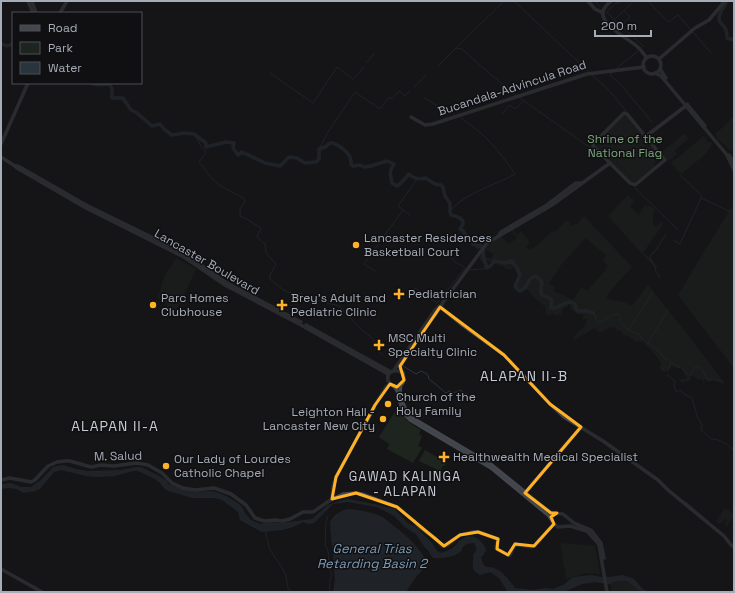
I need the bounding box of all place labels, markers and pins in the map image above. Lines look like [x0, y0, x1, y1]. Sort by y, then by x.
place label: Lancaster Residences Basketball Court [364, 230, 492, 260]
marker: Lancaster Residences Basketball Court [351, 240, 361, 250]
place label: Pediatrician [408, 286, 477, 302]
marker: Pediatrician [393, 288, 405, 300]
place label: Parc Homes Clubhouse [161, 290, 229, 320]
place label: Brey's Adult and Pediatric Clinic [291, 290, 386, 320]
marker: Brey's Adult and Pediatric Clinic [276, 299, 288, 311]
marker: Parc Homes Clubhouse [148, 300, 158, 310]
place label: MSC Multi Specialty Clinic [388, 330, 477, 360]
marker: MSC Multi Specialty Clinic [373, 339, 385, 351]
place label: Church of the Holy Family [396, 389, 476, 419]
marker: Church of the Holy Family [383, 399, 393, 409]
place label: Leighton Hall - Lancaster New City [263, 404, 375, 434]
marker: Leighton Hall - Lancaster New City [378, 414, 388, 424]
place label: Healthwealth Medical Specialist [453, 449, 638, 465]
place label: Our Lady of Lourdes Catholic Chapel [174, 451, 291, 481]
marker: Healthwealth Medical Specialist [438, 451, 450, 463]
marker: Our Lady of Lourdes Catholic Chapel [161, 461, 171, 471]

